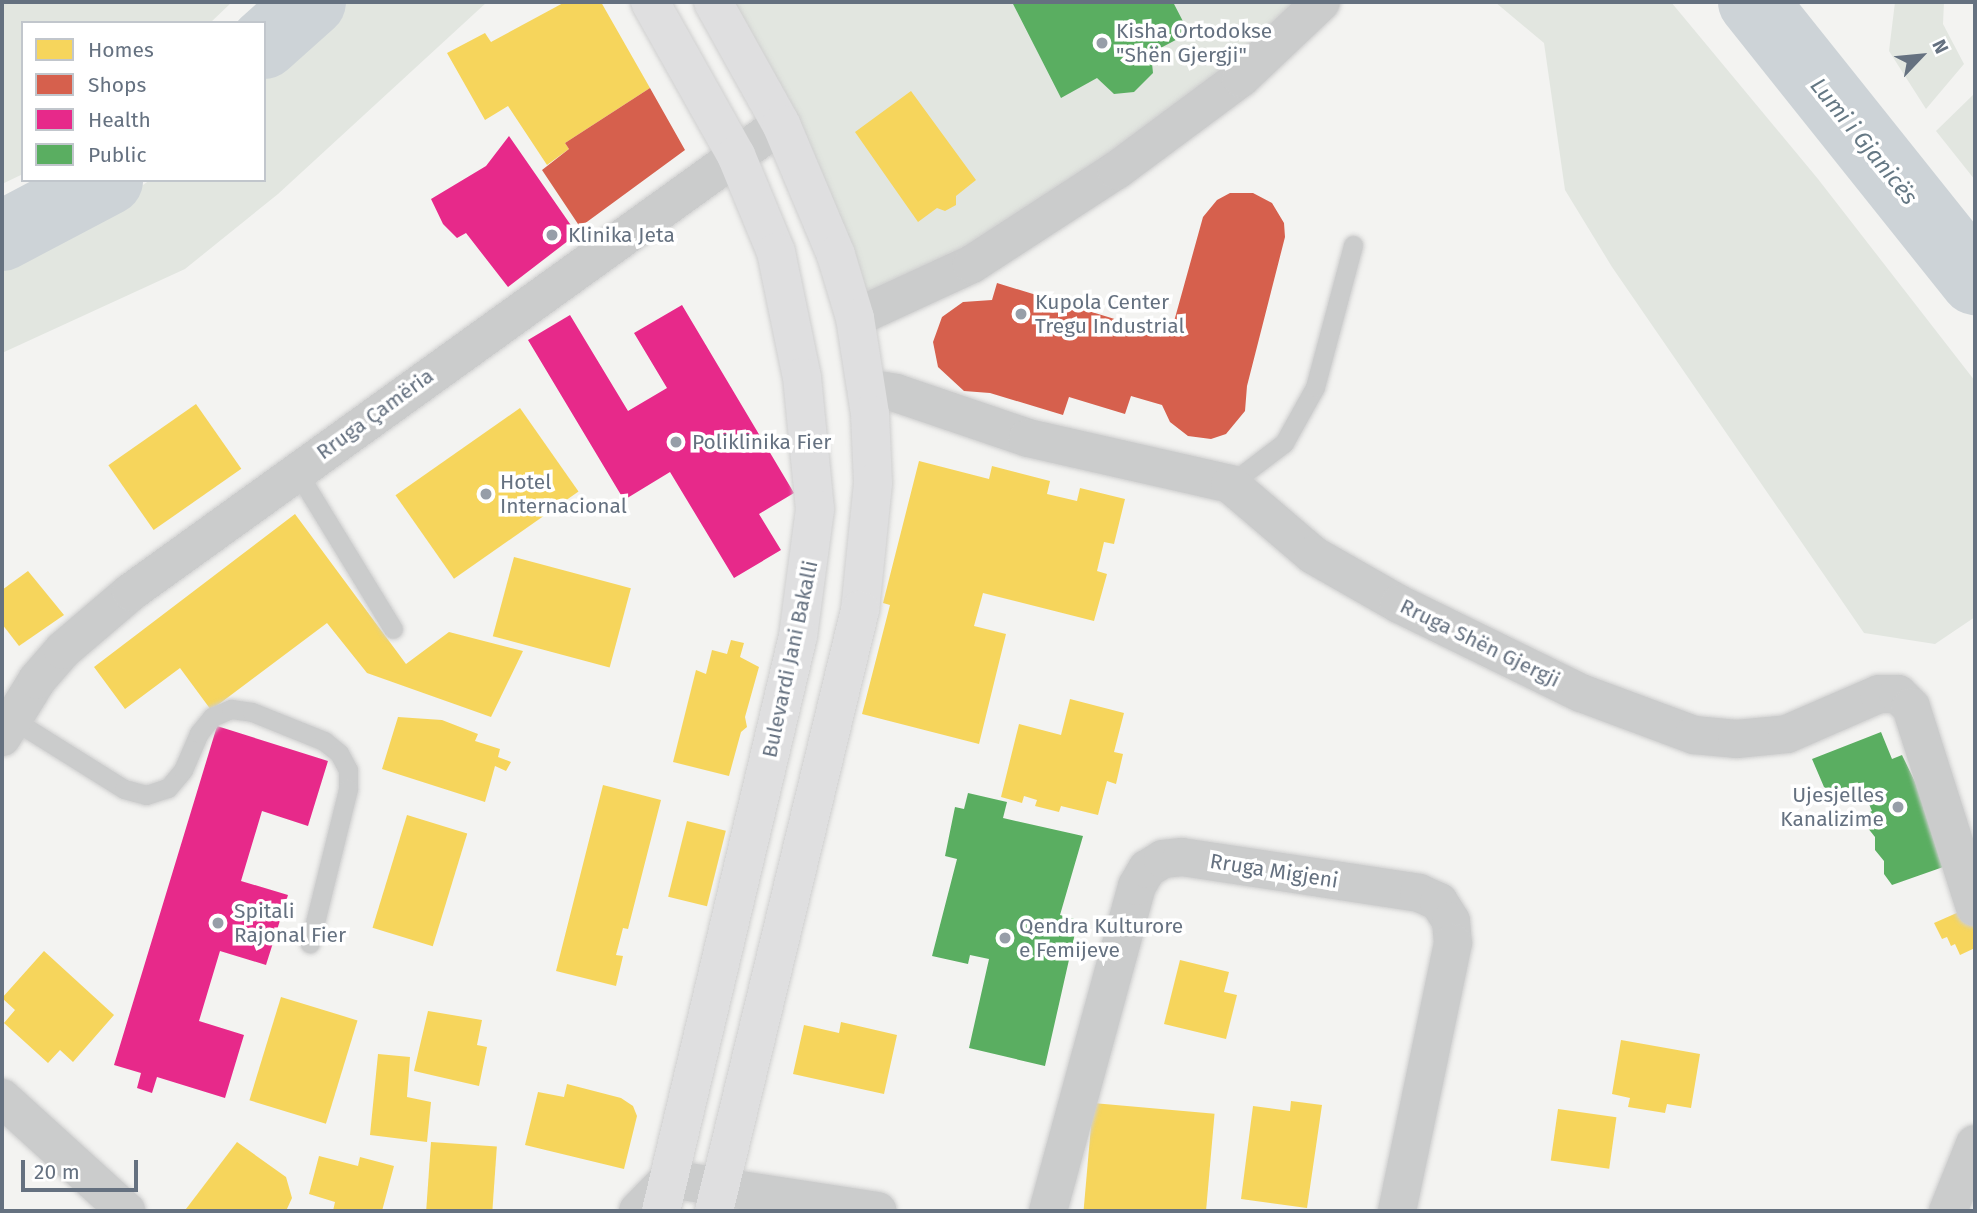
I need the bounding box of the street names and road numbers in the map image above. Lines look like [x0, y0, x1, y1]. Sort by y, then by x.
street label: Rruga Çamëria [312, 363, 438, 465]
street label: Bulevardi Jani Bakalli [757, 558, 823, 760]
street label: Rruga Shën Gjergji [1396, 593, 1564, 693]
street label: Rruga Migjeni [1208, 848, 1340, 894]

